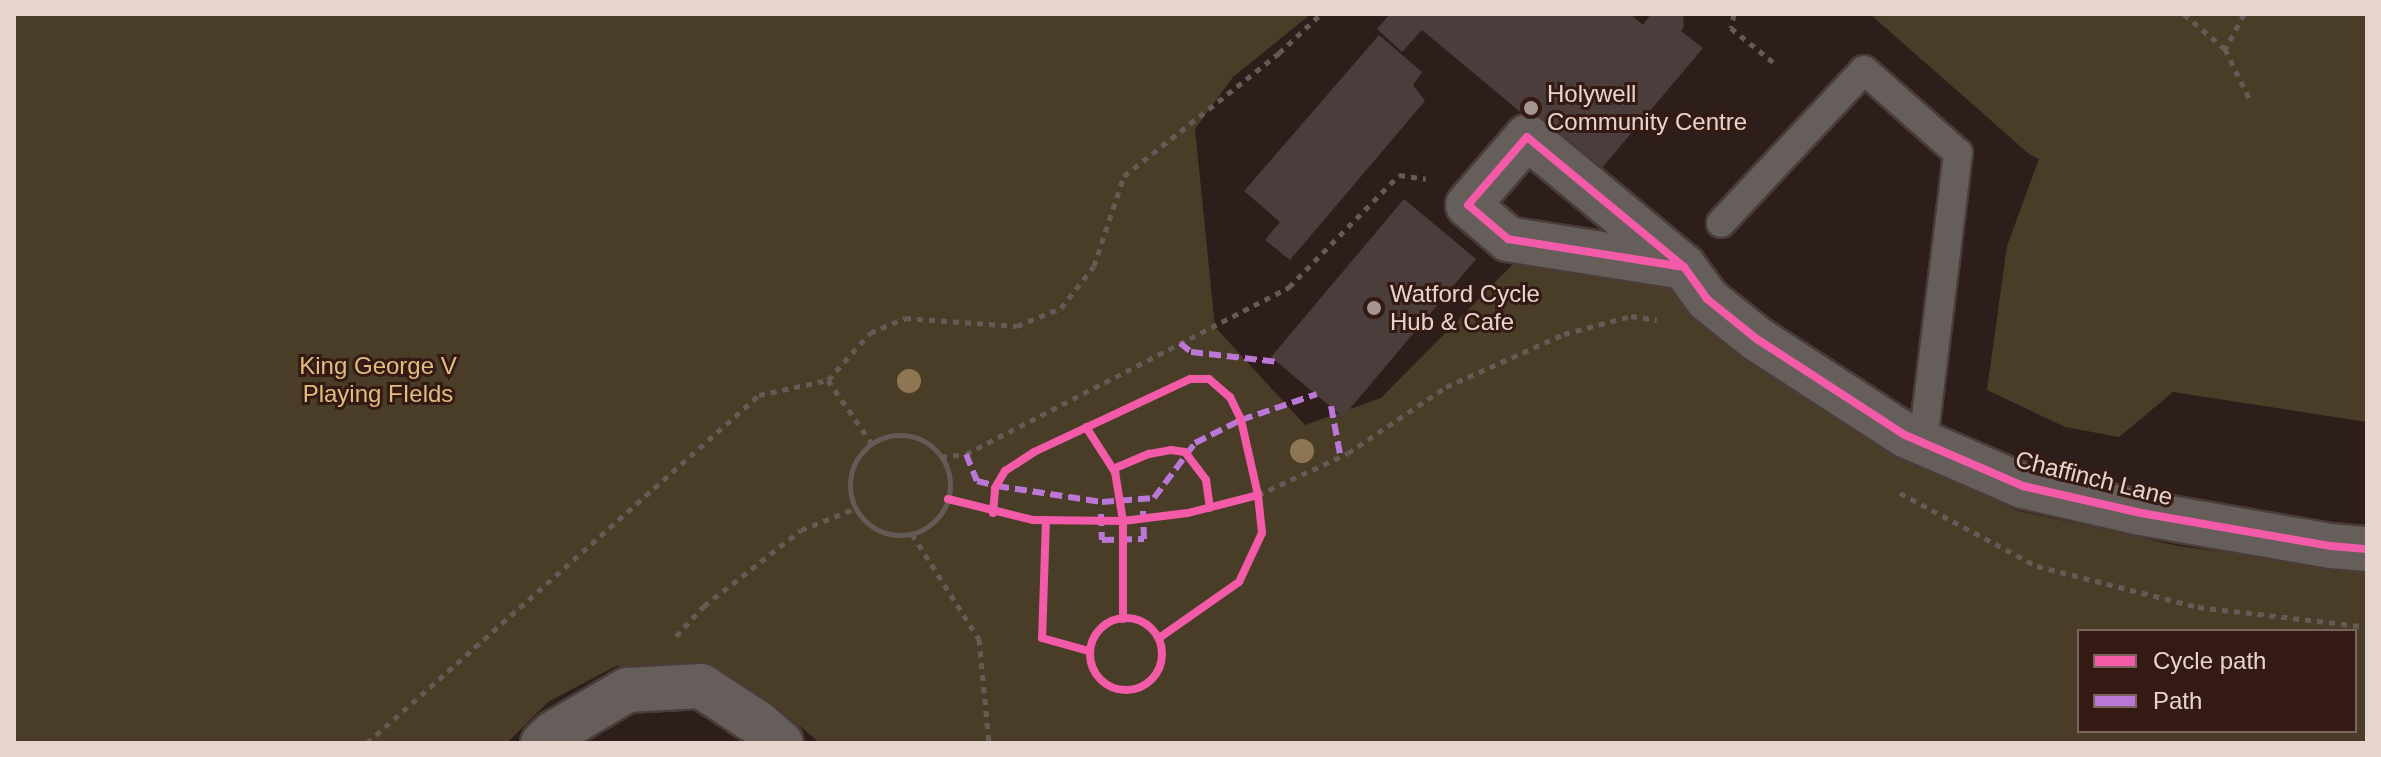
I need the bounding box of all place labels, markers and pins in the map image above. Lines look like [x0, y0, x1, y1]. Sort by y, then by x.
place label: Holywell Community Centre [1547, 80, 1747, 136]
marker: Holywell Community Centre [1522, 99, 1540, 117]
place label: Watford Cycle Hub & Cafe [1390, 280, 1540, 336]
marker: Watford Cycle Hub & Cafe [1365, 299, 1383, 317]

